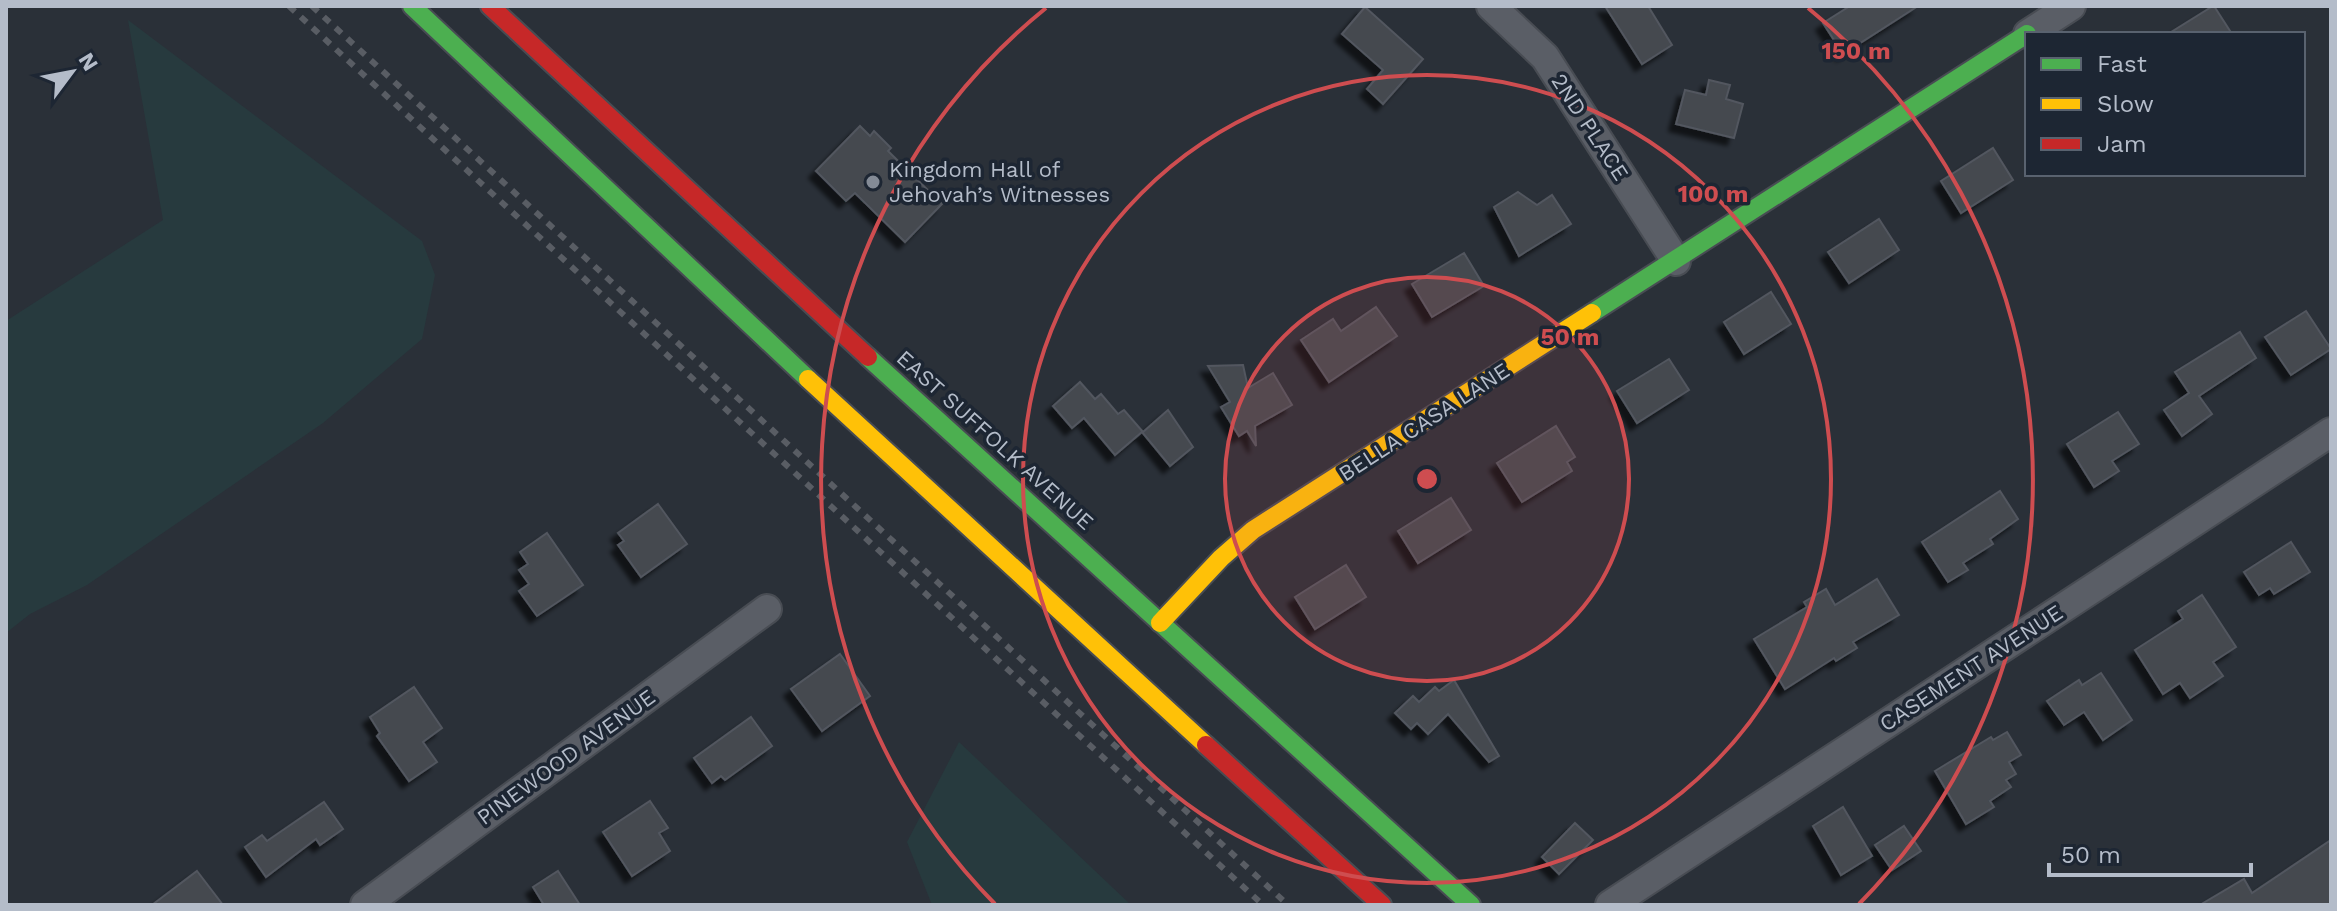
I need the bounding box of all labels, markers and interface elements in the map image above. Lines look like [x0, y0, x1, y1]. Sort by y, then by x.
north arrow [32, 32, 112, 112]
legend [2025, 32, 2305, 176]
text: 150 m [1821, 37, 1891, 65]
text: N [74, 48, 103, 75]
text: Fast [2097, 50, 2147, 78]
street label: 2ND PLACE [1546, 69, 1634, 185]
text: Slow [2097, 90, 2154, 118]
text: Jam [2097, 130, 2147, 158]
place label: Kingdom Hall of Jehovah’s Witnesses [889, 157, 1110, 207]
marker: Kingdom Hall of Jehovah’s Witnesses [864, 173, 882, 191]
text: 100 m [1678, 180, 1748, 208]
text: 50 m [1541, 323, 1599, 351]
street label: EAST SUFFOLK AVENUE [892, 345, 1098, 535]
street label: BELLA CASA LANE [1334, 358, 1514, 486]
centre of rings [1413, 465, 1441, 493]
street label: CASEMENT AVENUE [1875, 599, 2067, 737]
street label: PINEWOOD AVENUE [472, 684, 660, 830]
scale bar [2049, 827, 2251, 877]
text: 50 m [2061, 841, 2121, 869]

